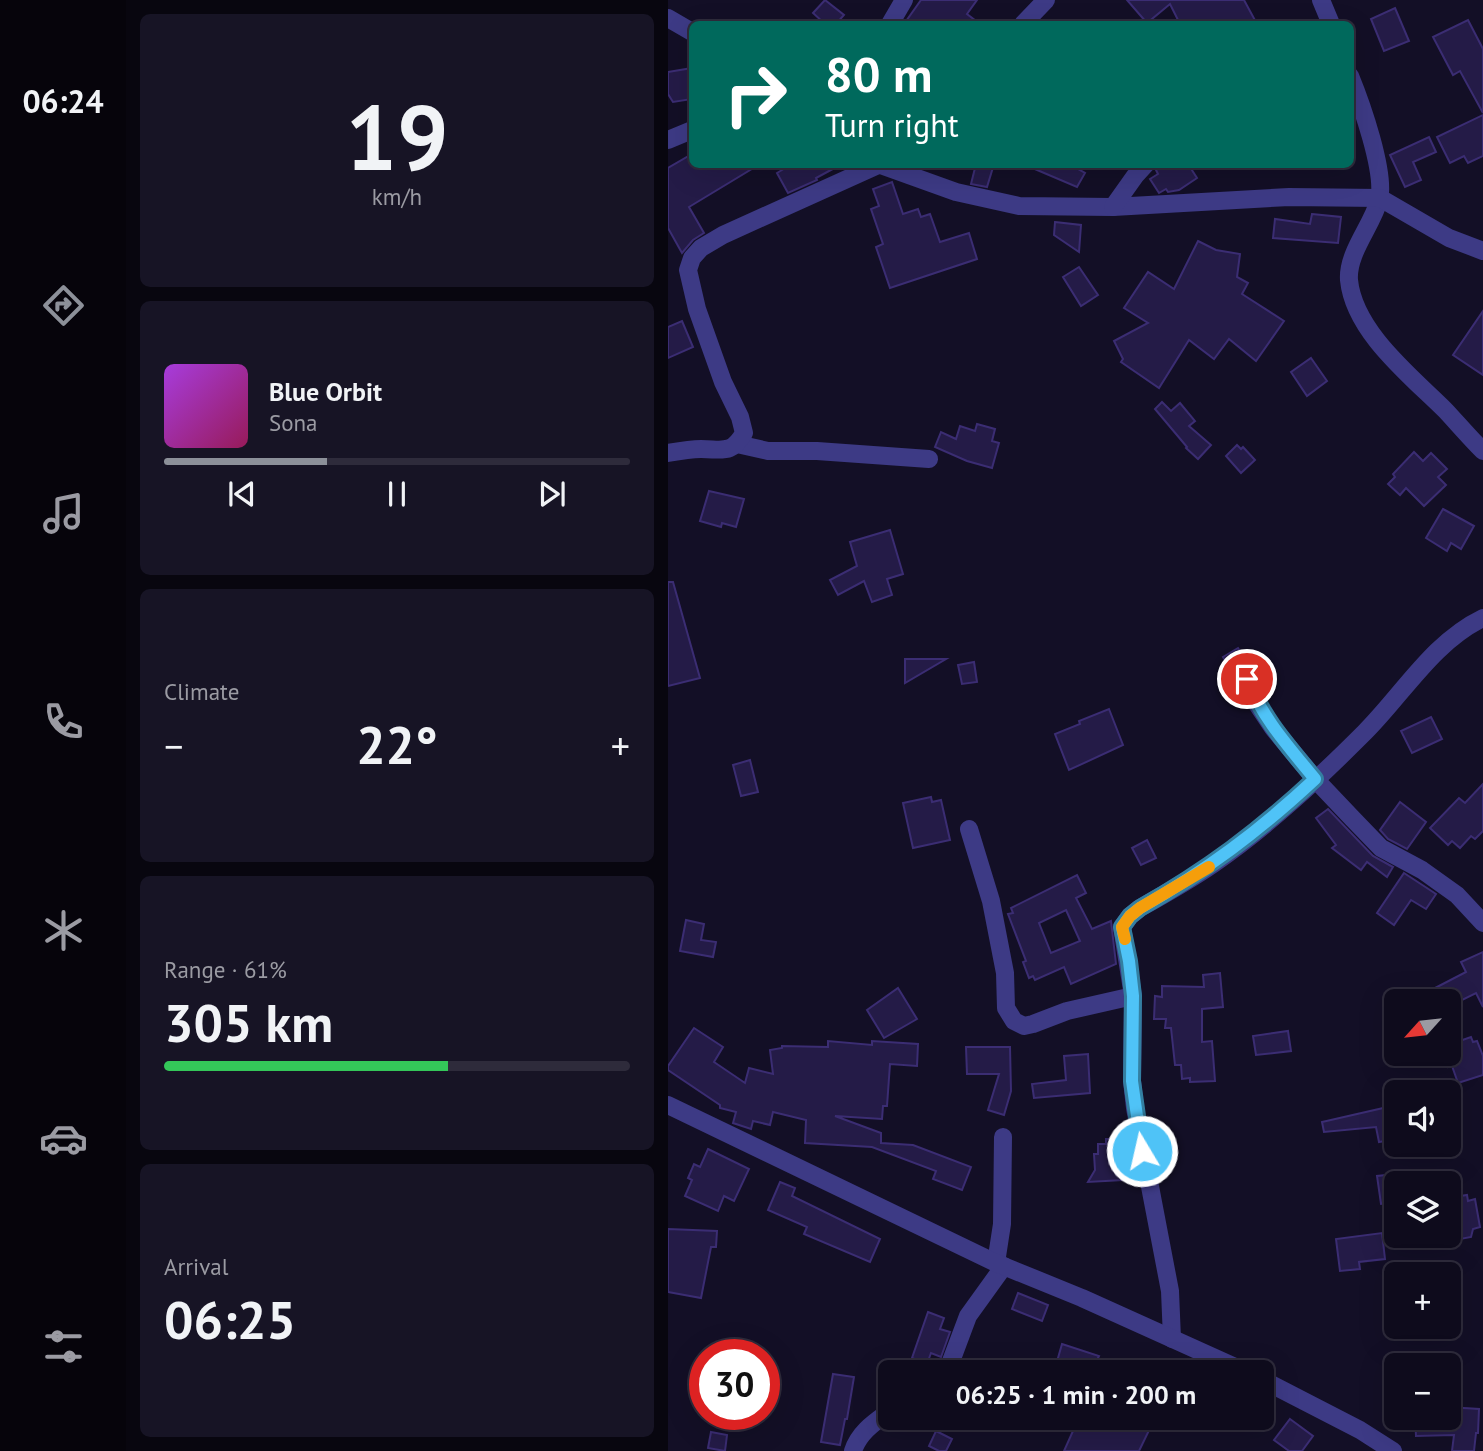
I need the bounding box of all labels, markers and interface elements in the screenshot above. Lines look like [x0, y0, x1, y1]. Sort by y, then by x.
text: 80 m [825, 42, 932, 106]
icon: right [710, 49, 801, 140]
text: 19 [345, 77, 449, 195]
text: 06:24 [22, 80, 104, 122]
text: Turn right [825, 104, 959, 146]
text: km/h [372, 182, 422, 211]
icon: directions [39, 281, 88, 330]
text: Blue Orbit [269, 375, 382, 408]
text: Sona [269, 408, 318, 437]
icon: previous [223, 475, 261, 513]
icon: pause [378, 475, 416, 513]
icon: next [533, 475, 571, 513]
icon: music [39, 489, 88, 538]
pin [1217, 649, 1277, 709]
icon: arrive [1228, 660, 1266, 698]
text: Climate [164, 677, 239, 706]
icon: phone [39, 697, 88, 746]
text: 22° [356, 711, 438, 778]
text: − [164, 721, 183, 770]
text: + [611, 721, 630, 770]
icon: climate [39, 906, 88, 955]
text: Range · 61% [164, 955, 287, 984]
text: 305 km [164, 989, 333, 1056]
north arrow [1384, 989, 1461, 1066]
map controls [1384, 989, 1461, 1430]
button: sound [1384, 1080, 1461, 1157]
icon: car [39, 1114, 88, 1163]
position arrow [1105, 1114, 1179, 1188]
button: layers [1384, 1171, 1461, 1248]
text: Arrival [164, 1252, 228, 1281]
button: + [1384, 1262, 1461, 1339]
text: 06:25 [164, 1286, 296, 1353]
icon: filters [39, 1322, 88, 1371]
speed limit sign: 30 [689, 1339, 780, 1430]
button: − [1384, 1353, 1461, 1430]
text: 06:25 · 1 min · 200 m [956, 1378, 1196, 1411]

